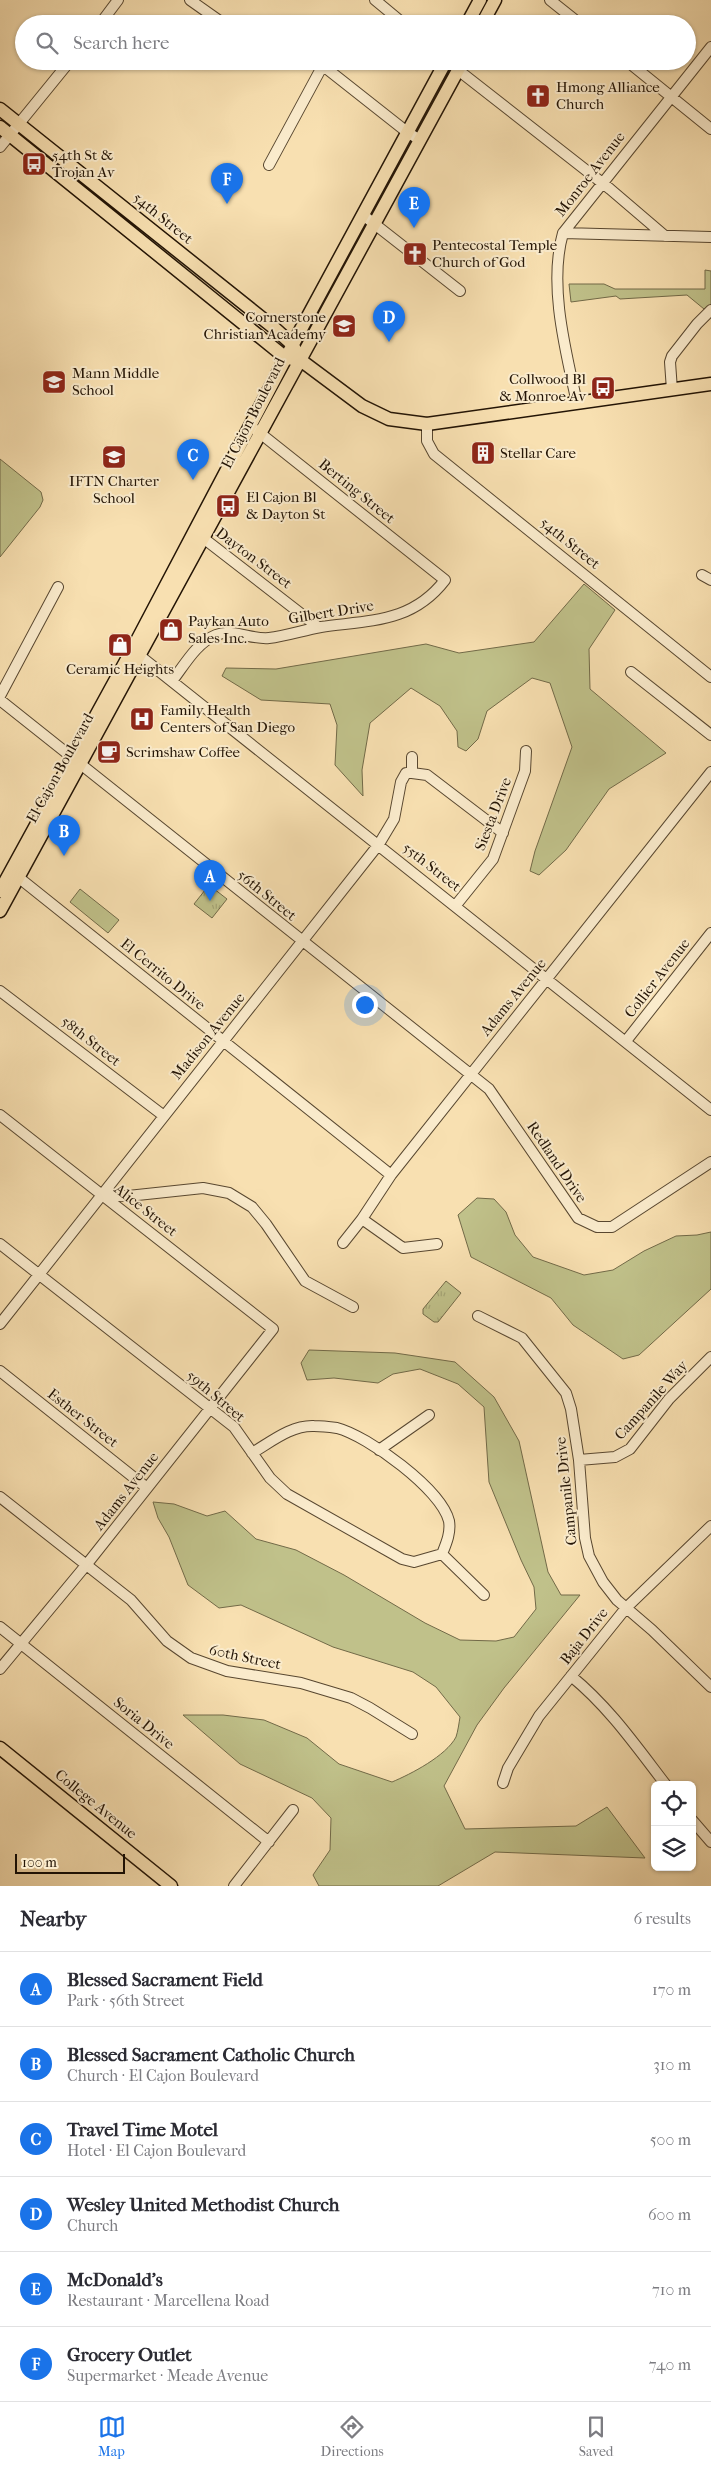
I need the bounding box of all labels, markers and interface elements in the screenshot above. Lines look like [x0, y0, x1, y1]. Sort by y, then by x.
search box [15, 15, 696, 70]
icon: search [33, 29, 61, 57]
text: Search here [73, 32, 169, 54]
place label: Hmong Alliance Church [556, 78, 660, 113]
church icon: Hmong Alliance Church [525, 83, 551, 109]
street label: Monroe Avenue [551, 128, 629, 220]
place label: 54th St & Trojan Av [52, 146, 115, 181]
bus stop icon: 54th St & Trojan Av [21, 151, 47, 177]
pin: F [211, 163, 243, 204]
pin: E [398, 187, 430, 228]
street label: 54th Street [129, 188, 197, 248]
place label: Pentecostal Temple Church of God [432, 236, 558, 271]
church icon: Pentecostal Temple Church of God [402, 241, 428, 267]
pin: D [373, 301, 405, 342]
place label: Cornerstone Christian Academy [204, 308, 327, 343]
school or university icon: Cornerstone Christian Academy [331, 313, 357, 339]
street label: El Cajon Boulevard [217, 354, 289, 472]
place label: Mann Middle School [72, 364, 160, 399]
school or university icon: Mann Middle School [41, 369, 67, 395]
place label: Collwood Bl & Monroe Av [499, 370, 586, 405]
bus stop icon: Collwood Bl & Monroe Av [590, 375, 616, 401]
pin: C [177, 439, 209, 480]
building icon: Stellar Care [470, 440, 496, 466]
school or university icon: IFTN Charter School [101, 444, 127, 470]
place label: Stellar Care [500, 444, 577, 462]
street label: Berting Street [315, 455, 399, 528]
place label: IFTN Charter School [69, 472, 160, 507]
place label: El Cajon Bl & Dayton St [246, 488, 326, 523]
bus stop icon: El Cajon Bl & Dayton St [215, 493, 241, 519]
street label: 54th Street [536, 513, 604, 573]
street label: Dayton Street [212, 524, 296, 593]
street label: Gilbert Drive [287, 596, 375, 628]
place label: Paykan Auto Sales Inc. [188, 612, 269, 647]
shop icon: Paykan Auto Sales Inc. [158, 617, 184, 643]
shop icon: Ceramic Heights [107, 632, 133, 658]
place label: Ceramic Heights [66, 660, 175, 678]
place label: Family Health Centers of San Diego [160, 701, 295, 736]
hospital icon: Family Health Centers of San Diego [129, 706, 155, 732]
street label: El Cajon Boulevard [22, 709, 98, 826]
cafe icon: Scrimshaw Coffee [96, 739, 122, 765]
place label: Scrimshaw Coffee [126, 743, 241, 761]
street label: Siesta Drive [471, 774, 515, 853]
pin: B [48, 815, 80, 856]
street label: 55th Street [399, 839, 465, 896]
pin: A [194, 860, 226, 901]
street label: 56th Street [234, 866, 301, 925]
street label: El Cerrito Drive [117, 934, 210, 1014]
street label: Collier Avenue [620, 934, 694, 1021]
street label: Adams Avenue [476, 954, 550, 1040]
street label: Madison Avenue [167, 988, 249, 1083]
your location [352, 992, 378, 1018]
street label: 58th Street [58, 1012, 125, 1070]
street label: Redland Drive [523, 1118, 591, 1206]
street label: Alice Street [110, 1179, 182, 1241]
street label: Campanile Way [611, 1356, 692, 1443]
street label: 59th Street [183, 1366, 249, 1426]
street label: Esther Street [44, 1385, 123, 1452]
street label: Campanile Drive [551, 1435, 581, 1546]
street label: Adams Avenue [89, 1448, 163, 1535]
street label: Baja Drive [556, 1603, 612, 1668]
street label: 60th Street [207, 1641, 283, 1674]
street label: Soria Drive [110, 1693, 178, 1753]
street label: College Avenue [51, 1765, 141, 1843]
map controls [651, 1781, 696, 1871]
button: locate [651, 1781, 696, 1826]
button: layers [651, 1826, 696, 1871]
scale bar [15, 1851, 125, 1874]
text: 100 m [22, 1854, 57, 1871]
text: Nearby [20, 1907, 86, 1931]
text: 6 results [633, 1909, 691, 1928]
text: Blessed Sacrament Field [67, 1969, 263, 1991]
text: A [31, 1980, 41, 1999]
text: 170 m [652, 1980, 691, 1999]
text: Park · 56th Street [67, 1991, 185, 2010]
text: Blessed Sacrament Catholic Church [67, 2044, 355, 2066]
text: B [31, 2055, 41, 2074]
text: 310 m [653, 2055, 691, 2074]
text: Church · El Cajon Boulevard [67, 2066, 259, 2085]
text: Travel Time Motel [67, 2119, 218, 2141]
text: C [31, 2130, 41, 2149]
text: 500 m [650, 2130, 691, 2149]
text: Hotel · El Cajon Boulevard [67, 2141, 246, 2160]
text: Wesley United Methodist Church [67, 2194, 339, 2216]
text: D [30, 2205, 42, 2224]
text: 600 m [648, 2205, 691, 2224]
text: Church [67, 2216, 118, 2235]
text: McDonald's [67, 2269, 163, 2291]
text: E [31, 2280, 41, 2299]
text: 710 m [652, 2280, 691, 2299]
text: Restaurant · Marcellena Road [67, 2291, 270, 2310]
text: Grocery Outlet [67, 2344, 192, 2366]
text: F [32, 2355, 40, 2374]
text: 740 m [649, 2355, 691, 2374]
text: Supermarket · Meade Avenue [67, 2366, 268, 2385]
tab: Map [98, 2413, 126, 2460]
tab: Directions [321, 2413, 384, 2460]
tab: Saved [579, 2413, 613, 2460]

